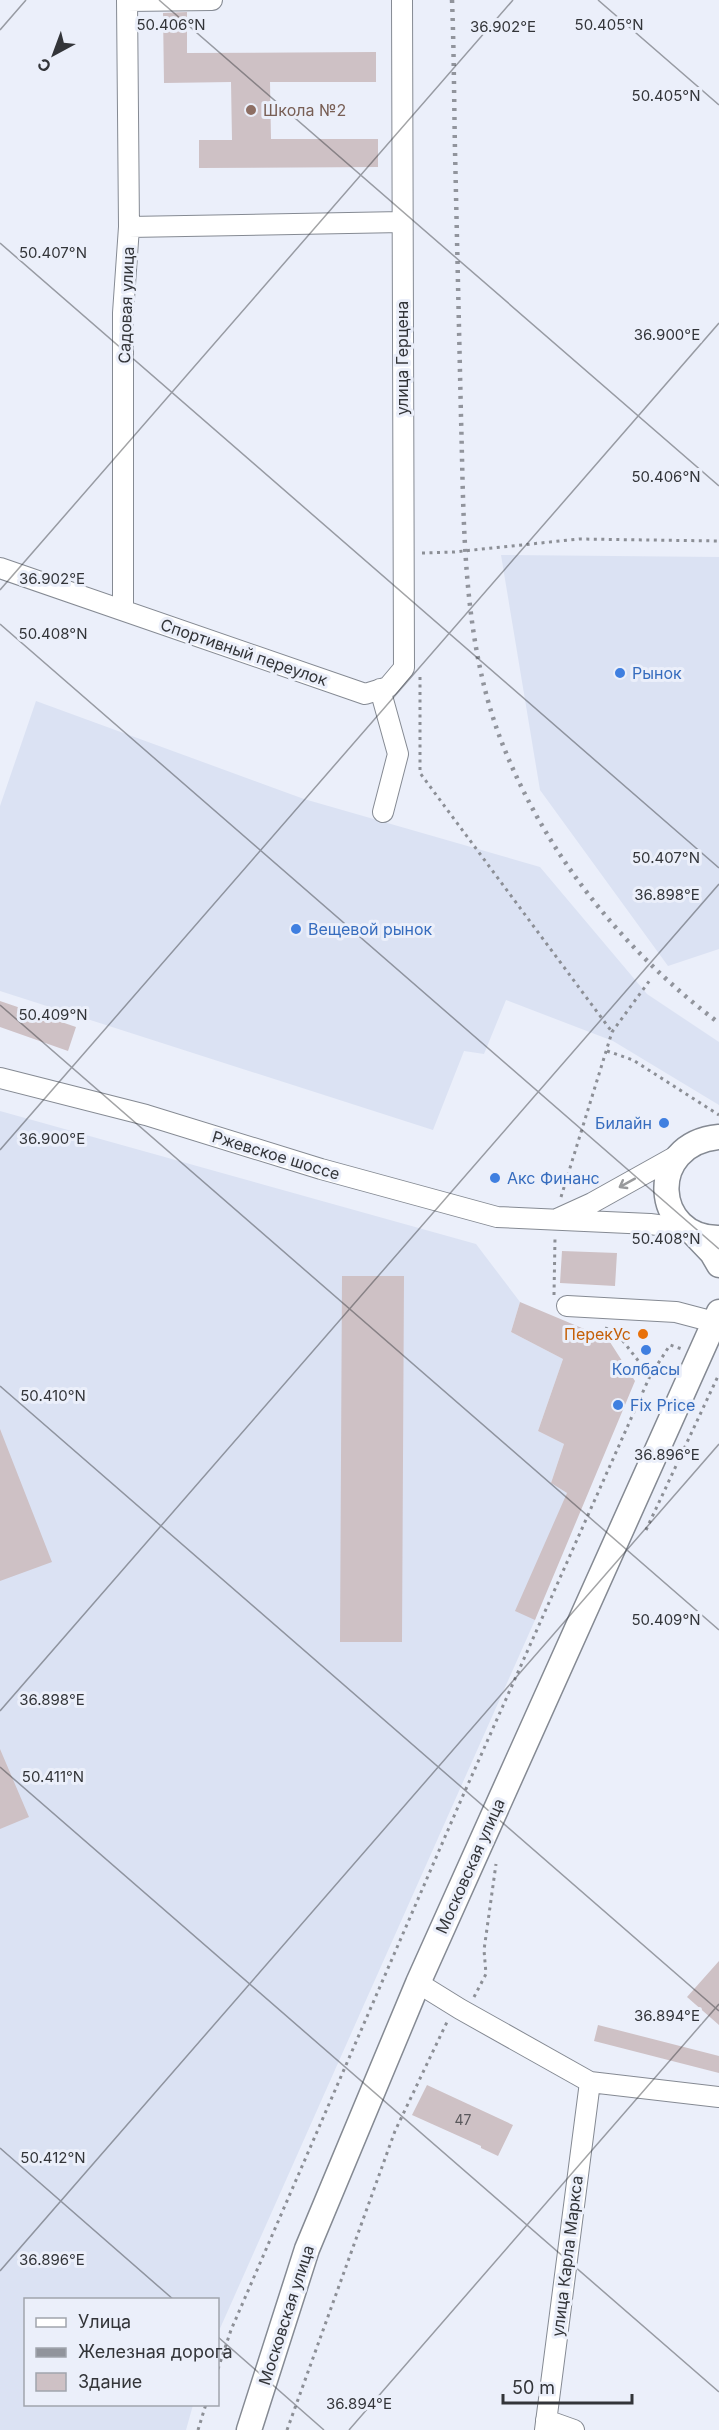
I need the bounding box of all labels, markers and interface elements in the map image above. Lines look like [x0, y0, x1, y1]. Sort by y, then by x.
text: 50.406°N [136, 15, 206, 34]
text: 50.405°N [575, 15, 643, 34]
text: 36.902°E [470, 17, 536, 36]
north arrow [24, 24, 84, 84]
text: С [33, 54, 55, 77]
text: 50.405°N [632, 86, 700, 105]
place label: Школа №2 [263, 100, 346, 120]
marker: Школа №2 [244, 103, 258, 117]
text: 50.407°N [19, 243, 87, 262]
street label: Садовая улица [114, 246, 138, 364]
street label: улица Герцена [392, 301, 412, 415]
text: 36.900°E [634, 325, 700, 344]
text: 50.406°N [631, 467, 701, 486]
text: 36.902°E [19, 569, 85, 588]
street label: Спортивный переулок [158, 614, 330, 690]
text: 50.408°N [19, 624, 87, 643]
place label: Рынок [632, 663, 682, 683]
marker: Рынок [613, 666, 627, 680]
text: 50.407°N [632, 848, 700, 867]
text: 36.898°E [634, 885, 700, 904]
place label: Вещевой рынок [308, 919, 433, 939]
marker: Вещевой рынок [289, 922, 303, 936]
text: 50.409°N [18, 1005, 88, 1024]
place label: Билайн [595, 1113, 652, 1133]
marker: Билайн [657, 1116, 671, 1130]
street label: Ржевское шоссе [210, 1126, 342, 1184]
text: 36.900°E [19, 1129, 85, 1148]
place label: Акс Финанс [507, 1168, 600, 1188]
marker: Акс Финанс [488, 1171, 502, 1185]
one-way arrow [619, 1178, 636, 1190]
text: 50.408°N [632, 1229, 700, 1248]
place label: ПерекУс [564, 1324, 631, 1344]
marker: ПерекУс [636, 1327, 650, 1341]
marker: Колбасы [639, 1343, 653, 1357]
place label: Колбасы [612, 1359, 680, 1379]
text: 50.410°N [20, 1386, 86, 1405]
place label: Fix Price [630, 1395, 695, 1415]
marker: Fix Price [611, 1398, 625, 1412]
text: 36.896°E [634, 1445, 700, 1464]
text: 50.409°N [631, 1610, 701, 1629]
text: 36.898°E [19, 1690, 85, 1709]
text: 50.411°N [22, 1767, 84, 1786]
street label: Московская улица [431, 1795, 509, 1937]
text: 36.894°E [634, 2006, 700, 2025]
house number: 47 [455, 2111, 472, 2128]
text: 50.412°N [20, 2148, 86, 2167]
street label: улица Карла Маркса [547, 2174, 587, 2338]
street label: Московская улица [254, 2243, 318, 2387]
text: 36.896°E [19, 2250, 85, 2269]
legend [24, 2298, 219, 2406]
text: Улица [78, 2311, 131, 2332]
text: Железная дорога [78, 2341, 233, 2362]
scale bar [503, 2367, 632, 2405]
text: Здание [78, 2371, 142, 2392]
text: 50 m [512, 2377, 555, 2398]
text: 36.894°E [326, 2394, 392, 2413]

